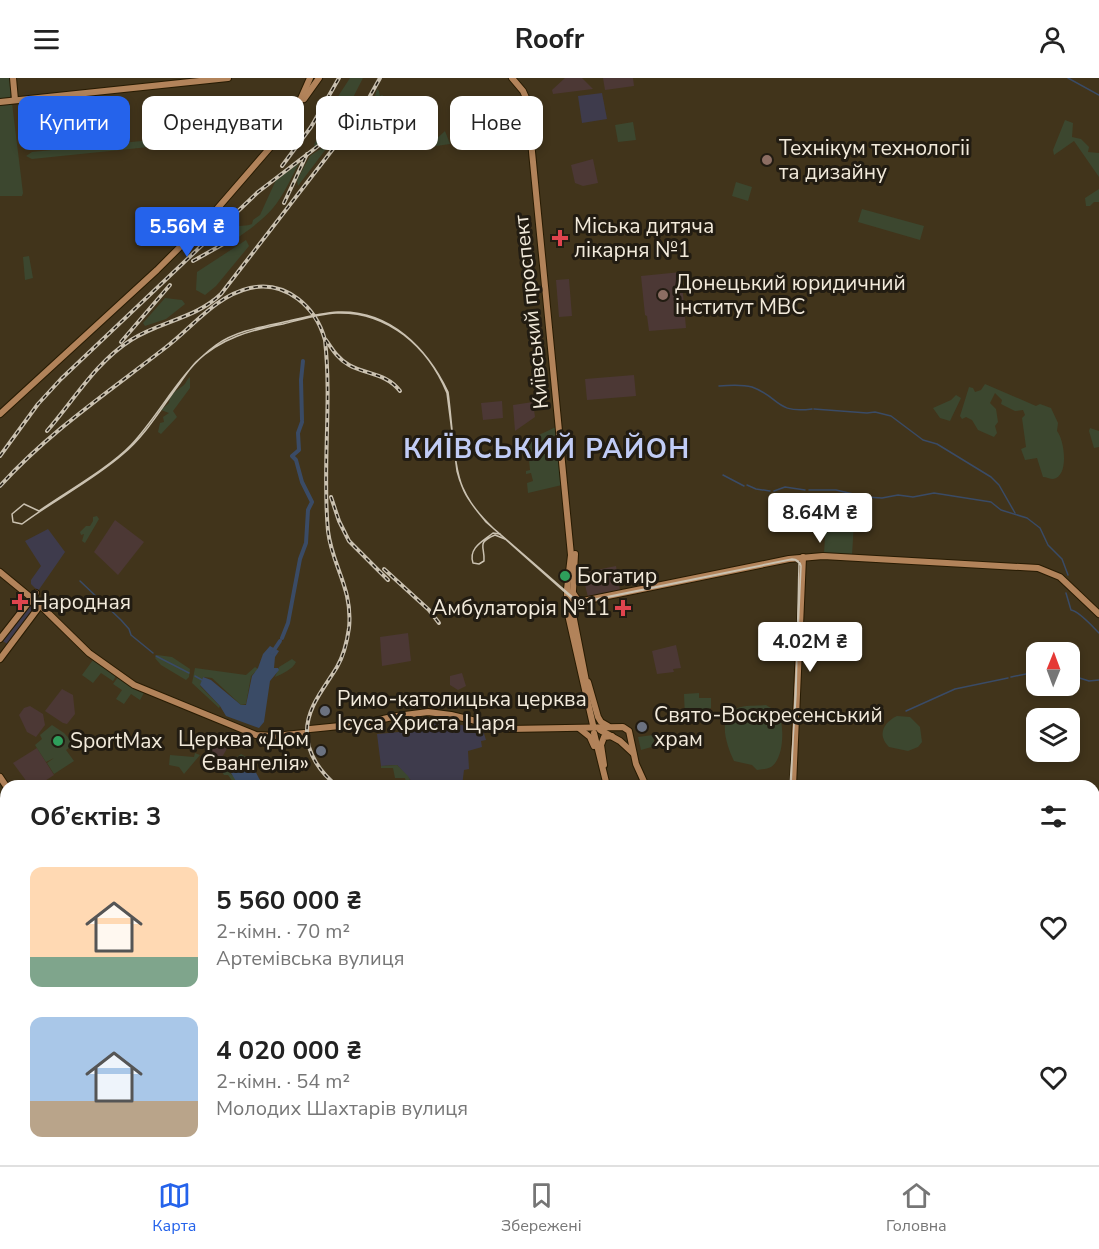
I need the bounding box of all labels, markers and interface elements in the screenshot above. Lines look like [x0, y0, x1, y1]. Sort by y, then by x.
text: Roofr [515, 21, 584, 58]
icon: menu [30, 23, 63, 56]
icon: person [1036, 23, 1069, 56]
chip: Купити [18, 96, 130, 150]
chip: Орендувати [142, 96, 304, 150]
chip: Фільтри [316, 96, 438, 150]
chip: Нове [450, 96, 543, 150]
place label: Технікум технологіі та дизайну [779, 134, 970, 186]
marker: Технікум технологіі та дизайну [760, 153, 774, 167]
pin: 5.56M ₴ [132, 207, 242, 258]
place label: Міська дитяча лікарня №1 [574, 212, 714, 264]
text: 5.56M ₴ [149, 213, 225, 240]
street label: Київський проспект [507, 213, 555, 410]
marker: Міська дитяча лікарня №1 [551, 229, 569, 247]
place label: Донецький юридичний інститут МВС [675, 269, 906, 321]
marker: Донецький юридичний інститут МВС [656, 288, 670, 302]
district label: КИЇВСЬКИЙ РАЙОН [403, 431, 691, 468]
pin: 8.64M ₴ [765, 493, 875, 544]
text: 8.64M ₴ [782, 499, 858, 526]
place label: Богатир [577, 562, 657, 590]
marker: Богатир [558, 569, 572, 583]
place label: Народная [32, 588, 131, 616]
place label: Амбулаторія №11 [432, 594, 610, 622]
marker: Народная [13, 595, 27, 609]
marker: Амбулаторія №11 [614, 599, 632, 617]
pin: 4.02M ₴ [755, 622, 865, 673]
text: 4.02M ₴ [772, 628, 848, 655]
north arrow [1026, 642, 1080, 696]
map controls [1026, 642, 1080, 762]
place label: Римо-католицька церква Ісуса Христа Царя [337, 685, 587, 737]
place label: Свято-Воскресенський храм [654, 701, 883, 753]
marker: Римо-католицька церква Ісуса Христа Царя [318, 704, 332, 718]
button: layers [1026, 708, 1080, 762]
marker: Свято-Воскресенський храм [635, 720, 649, 734]
place label: Церква «Дом Євангелія» [178, 725, 309, 777]
place label: SportMax [70, 727, 162, 755]
marker: SportMax [51, 734, 65, 748]
marker: Церква «Дом Євангелія» [314, 744, 328, 758]
text: Об’єктів: 3 [30, 799, 161, 834]
icon: filters [1037, 800, 1070, 833]
text: 5 560 000 ₴ [216, 883, 362, 918]
icon: home [78, 891, 150, 963]
icon: heart [1037, 911, 1070, 944]
text: 2-кімн. · 70 m² [216, 918, 350, 945]
text: Артемівська вулиця [216, 945, 404, 972]
text: 4 020 000 ₴ [216, 1033, 362, 1068]
icon: home [78, 1041, 150, 1113]
icon: heart [1037, 1061, 1070, 1094]
text: 2-кімн. · 54 m² [216, 1068, 350, 1095]
text: Молодих Шахтарів вулиця [216, 1095, 468, 1122]
tab: Карта [152, 1179, 196, 1237]
tab: Збережені [501, 1179, 582, 1237]
tab: Головна [886, 1179, 947, 1237]

